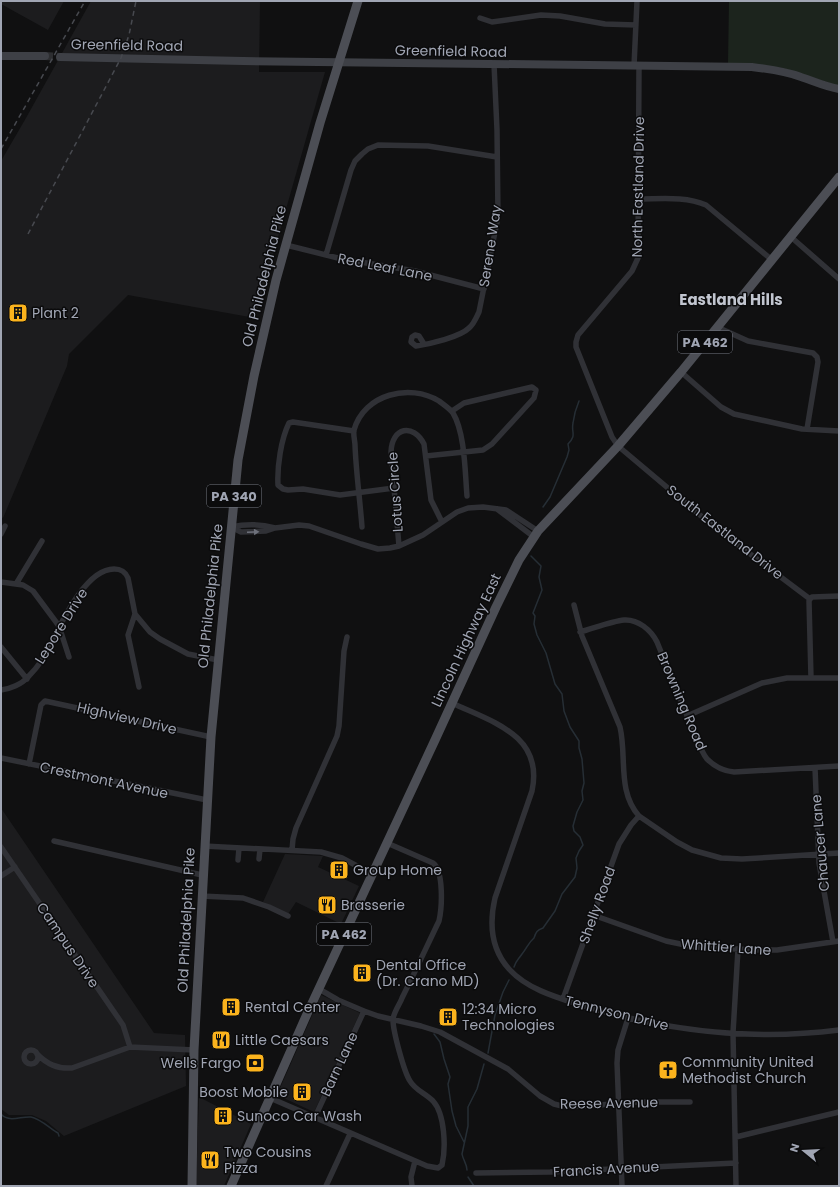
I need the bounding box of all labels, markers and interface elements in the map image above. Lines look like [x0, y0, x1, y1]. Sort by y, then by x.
street label: Greenfield Road [71, 34, 183, 56]
street label: Greenfield Road [395, 40, 507, 62]
street label: North Eastland Drive [627, 116, 649, 258]
street label: Old Philadelphia Pike [237, 203, 291, 349]
street label: Serene Way [474, 203, 506, 289]
street label: Red Leaf Lane [336, 248, 434, 286]
district label: Eastland Hills [679, 289, 783, 310]
building icon: Plant 2 [7, 302, 29, 324]
place label: Plant 2 [32, 303, 79, 323]
road number: PA 462 [678, 331, 732, 353]
street label: Lotus Circle [382, 451, 408, 533]
street label: South Eastland Drive [662, 480, 788, 584]
road number: PA 340 [207, 485, 261, 507]
street label: Old Philadelphia Pike [192, 522, 228, 669]
one-way arrow [247, 528, 259, 535]
street label: Lincoln Highway East [426, 570, 506, 710]
street label: Lepore Drive [30, 584, 92, 668]
street label: Browning Road [652, 649, 712, 753]
street label: Highview Drive [75, 697, 179, 739]
street label: Crestmont Avenue [38, 757, 170, 803]
street label: Chaucer Lane [806, 793, 834, 892]
street label: Old Philadelphia Pike [172, 847, 200, 993]
building icon: Group Home [328, 859, 350, 881]
place label: Group Home [353, 860, 442, 880]
street label: Shelly Road [574, 864, 620, 946]
restaurant icon: Brasserie [316, 894, 338, 916]
place label: Brasserie [341, 895, 405, 915]
street label: Campus Drive [32, 898, 104, 992]
road number: PA 462 [317, 923, 371, 945]
street label: Whittier Lane [680, 934, 772, 960]
place label: Dental Office (Dr. Crano MD) [376, 955, 480, 991]
building icon: Dental Office (Dr. Crano MD) [351, 962, 373, 984]
street label: Tennyson Drive [563, 990, 671, 1036]
building icon: Rental Center [220, 996, 242, 1018]
place label: Rental Center [245, 997, 340, 1017]
place label: 12:34 Micro Technologies [462, 999, 555, 1035]
building icon: 12:34 Micro Technologies [437, 1006, 459, 1028]
street label: Barn Lane [315, 1028, 363, 1100]
restaurant icon: Little Caesars [210, 1029, 232, 1051]
place label: Little Caesars [235, 1030, 329, 1050]
bank icon: Wells Fargo [244, 1052, 266, 1074]
place label: Community United Methodist Church [682, 1052, 814, 1088]
place label: Wells Fargo [161, 1053, 241, 1073]
church icon: Community United Methodist Church [657, 1059, 679, 1081]
building icon: Boost Mobile [291, 1081, 313, 1103]
place label: Boost Mobile [199, 1082, 288, 1102]
street label: Reese Avenue [560, 1092, 659, 1114]
building icon: Sunoco Car Wash [212, 1105, 234, 1127]
place label: Sunoco Car Wash [237, 1106, 362, 1126]
north arrow [784, 1131, 824, 1171]
text: N [786, 1141, 803, 1154]
place label: Two Cousins Pizza [224, 1142, 312, 1178]
restaurant icon: Two Cousins Pizza [199, 1149, 221, 1171]
street label: Francis Avenue [552, 1156, 660, 1182]

